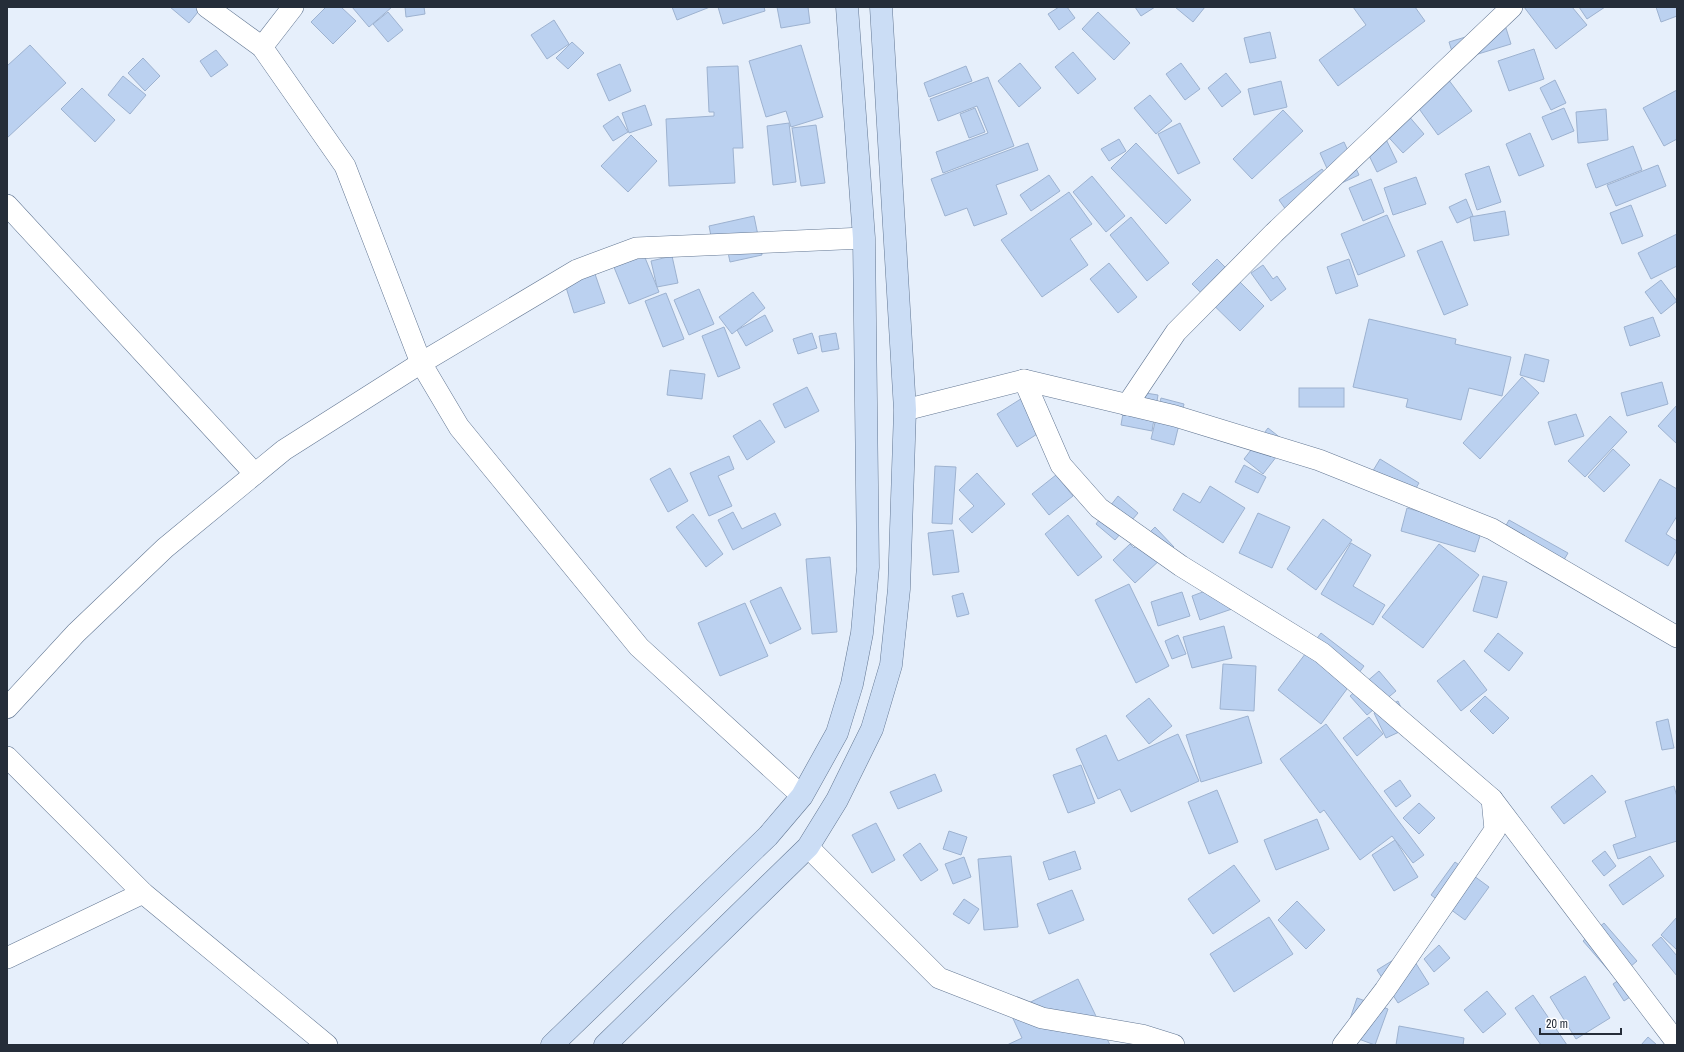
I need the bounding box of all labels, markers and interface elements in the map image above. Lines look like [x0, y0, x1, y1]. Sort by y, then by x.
scale bar [1540, 1010, 1621, 1036]
text: 20 m [1546, 1016, 1568, 1032]

